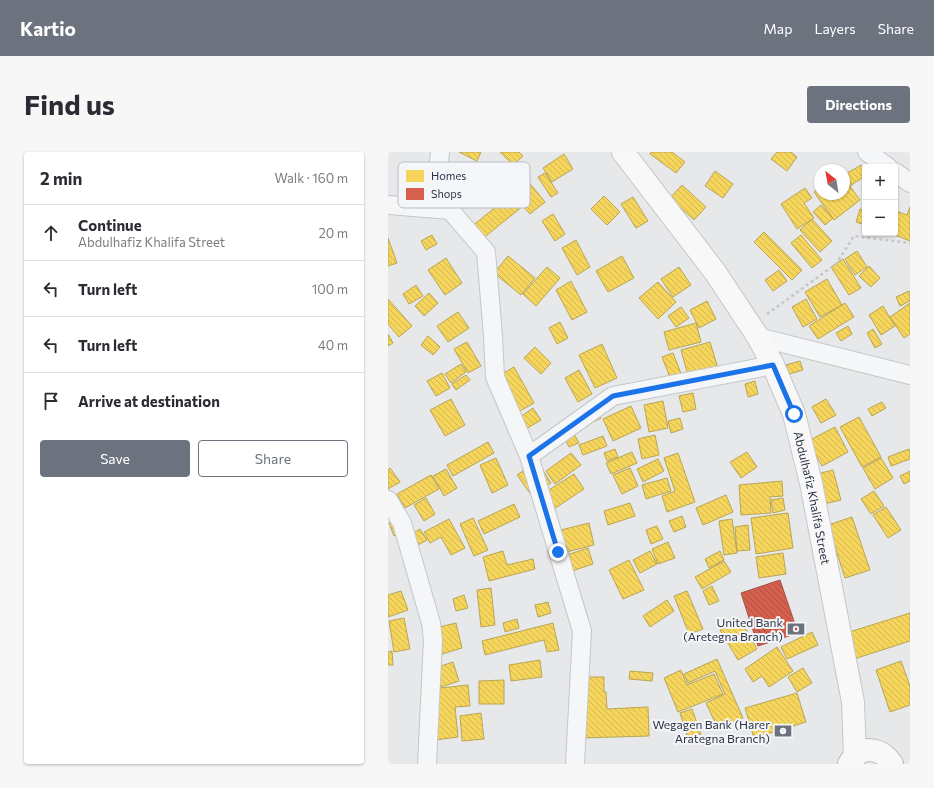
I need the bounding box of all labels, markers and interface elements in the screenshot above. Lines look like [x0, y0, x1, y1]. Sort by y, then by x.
text: Kartio [20, 17, 76, 40]
text: Map [764, 20, 792, 37]
text: Layers [814, 20, 856, 37]
text: Share [878, 20, 914, 37]
button: Directions [807, 86, 910, 123]
text: Find us [24, 87, 115, 121]
legend [398, 162, 530, 208]
north arrow [814, 164, 850, 200]
map controls [862, 164, 898, 236]
button: + [862, 164, 898, 200]
text: 2 min [40, 168, 82, 189]
text: Homes [431, 169, 466, 182]
text: Walk · 160 m [274, 170, 348, 186]
text: Shops [431, 187, 462, 200]
button: − [862, 200, 898, 236]
text: Continue [78, 216, 142, 234]
icon: ahead [40, 222, 62, 244]
text: 20 m [319, 225, 348, 241]
text: Abdulhafiz Khalifa Street [78, 234, 225, 250]
icon: left [40, 278, 62, 300]
text: Turn left [78, 280, 137, 298]
text: 100 m [312, 281, 348, 297]
icon: left [40, 334, 62, 356]
text: Turn left [78, 336, 137, 354]
text: 40 m [318, 337, 348, 353]
icon: arrive [40, 390, 62, 412]
text: Arrive at destination [78, 392, 220, 410]
route start [785, 405, 803, 423]
street label: Abdulhafiz Khalifa Street [791, 430, 833, 566]
button: Save [40, 440, 190, 477]
button: Share [198, 440, 348, 477]
route end [549, 543, 567, 561]
place label: United Bank (Aretegna Branch) [683, 615, 783, 643]
bank icon: United Bank (Aretegna Branch) [786, 619, 806, 639]
place label: Wegagen Bank (Harer Arategna Branch) [652, 717, 770, 745]
bank icon: Wegagen Bank (Harer Arategna Branch) [773, 721, 793, 741]

